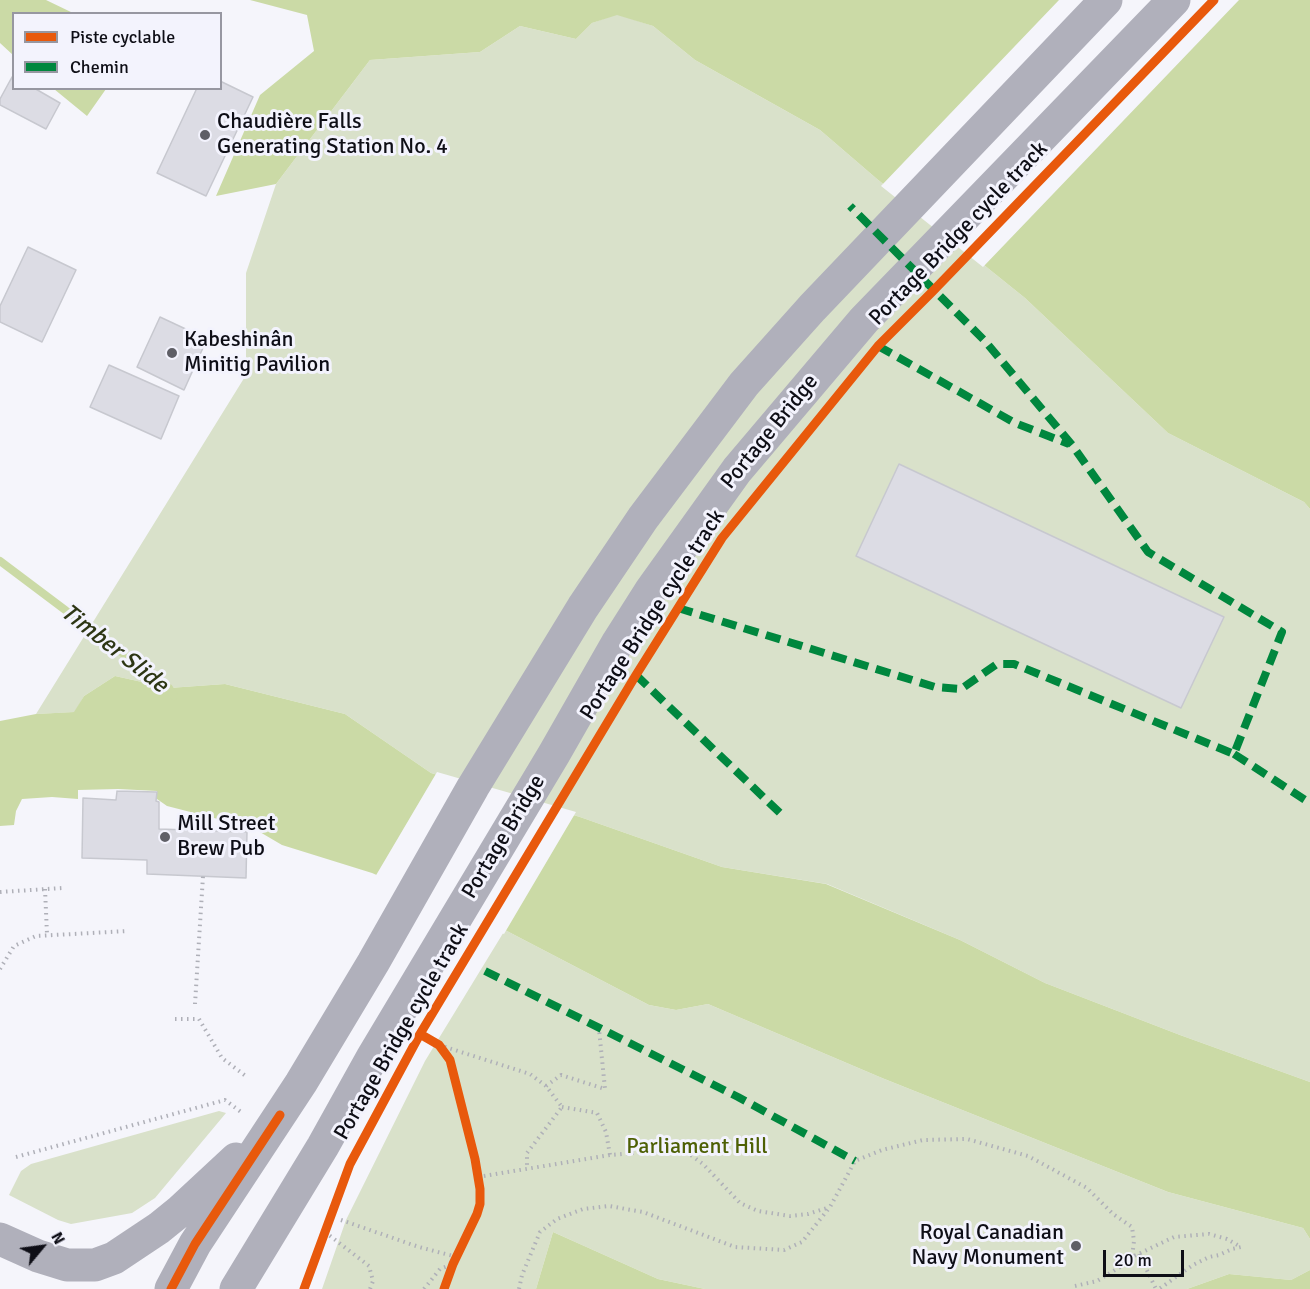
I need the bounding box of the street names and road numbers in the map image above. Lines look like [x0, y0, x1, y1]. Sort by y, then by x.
street label: Portage Bridge cycle track [864, 136, 1054, 332]
street label: Portage Bridge [716, 369, 824, 495]
street label: Portage Bridge cycle track [575, 505, 731, 725]
street label: Portage Bridge [457, 770, 551, 904]
street label: Portage Bridge cycle track [329, 919, 475, 1145]

